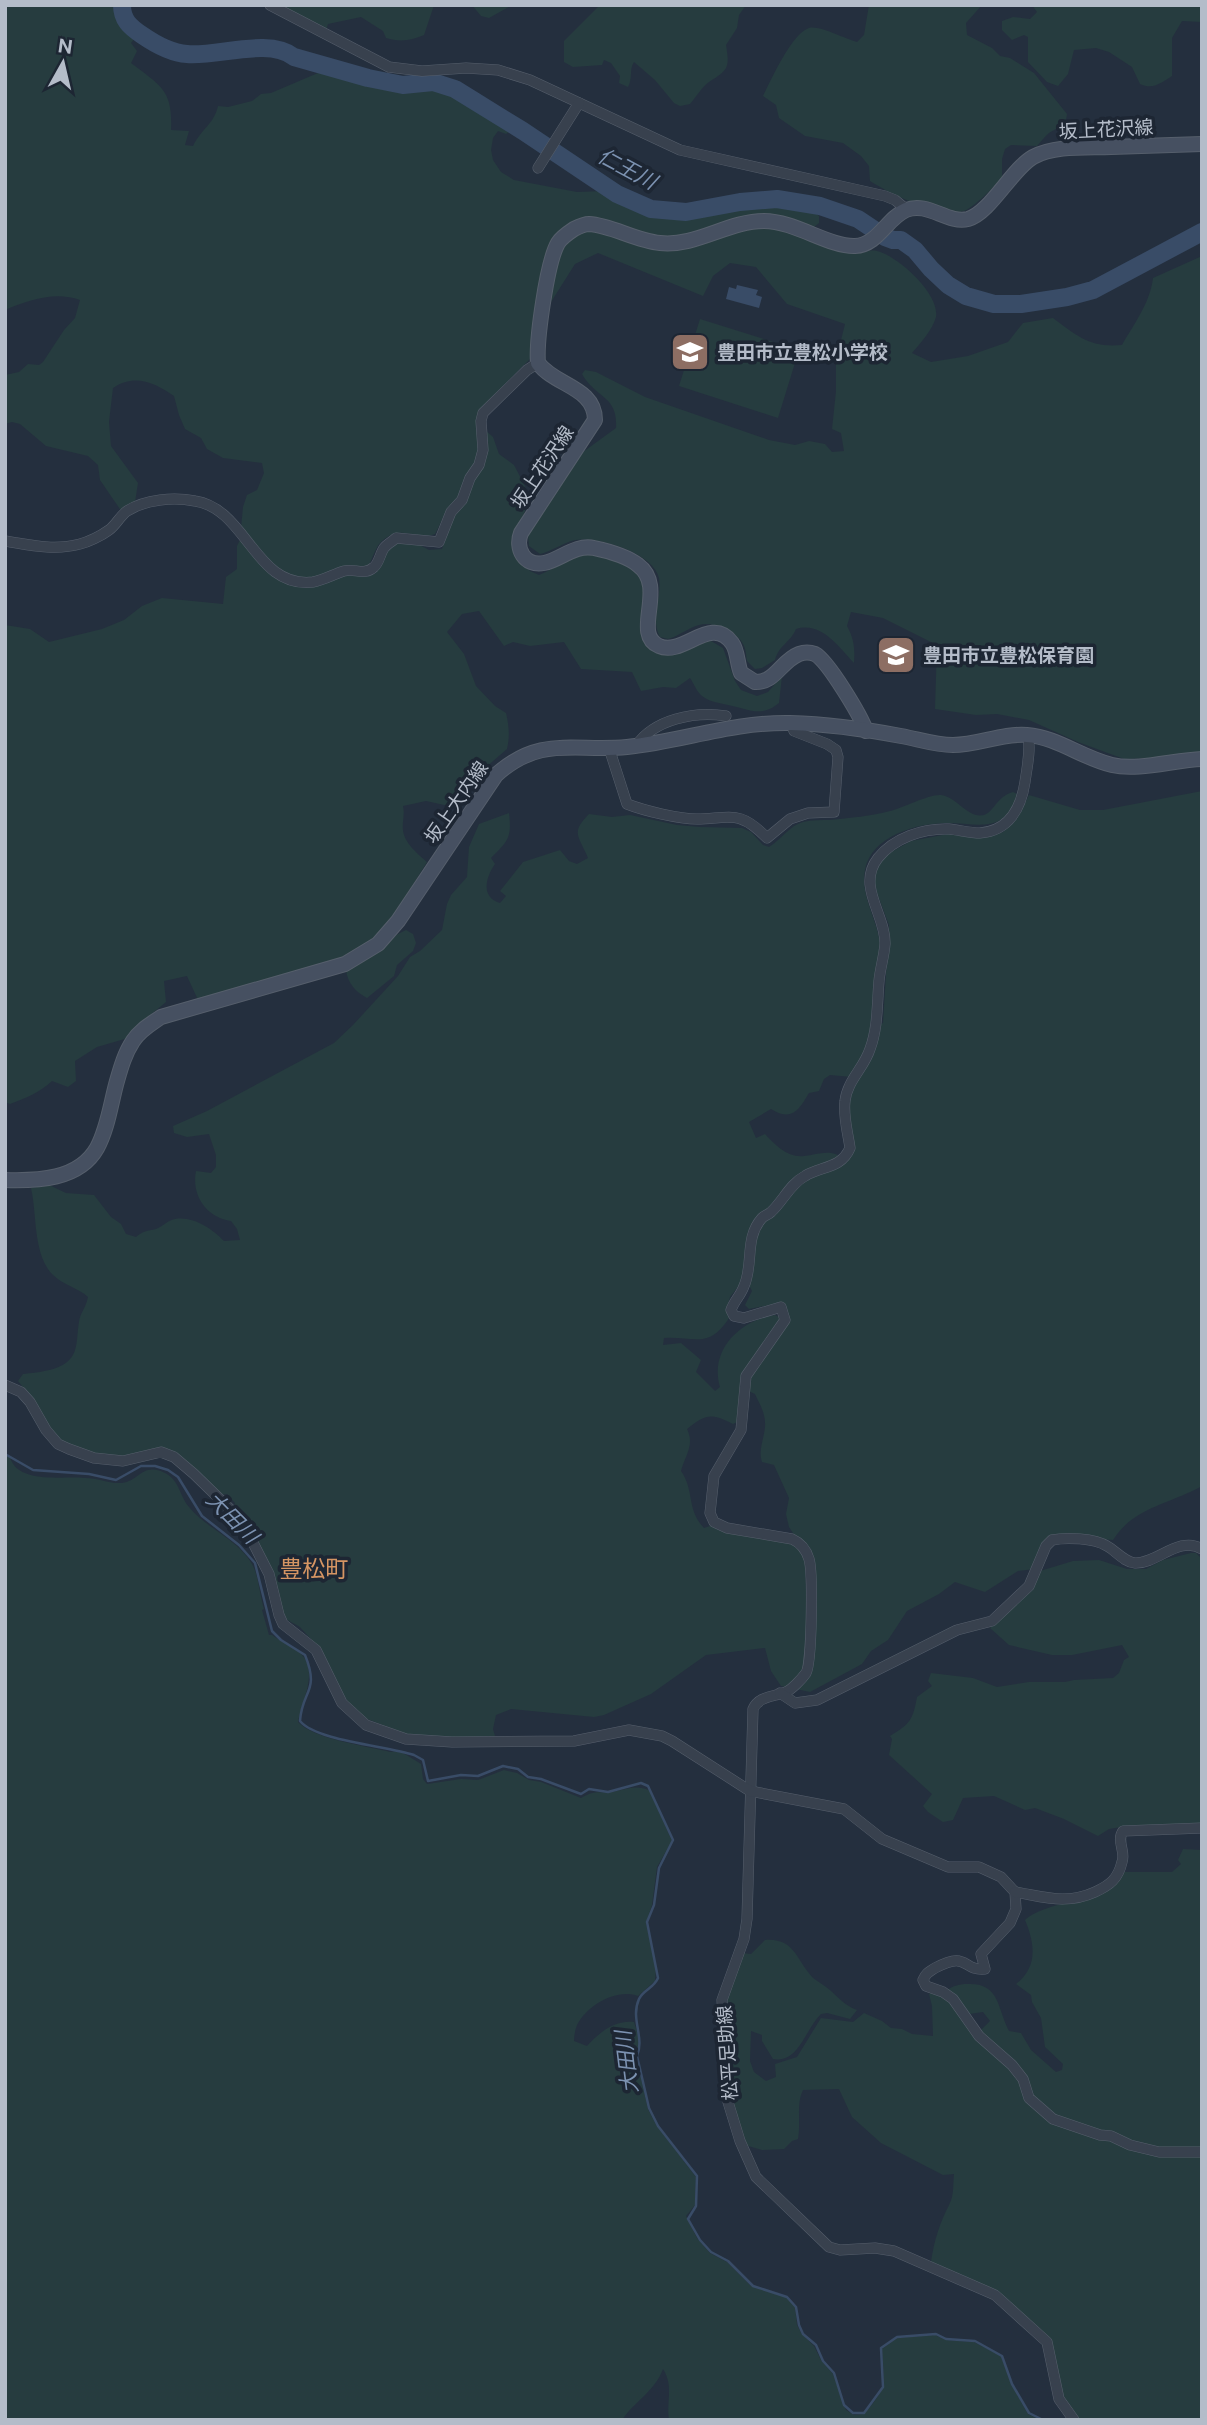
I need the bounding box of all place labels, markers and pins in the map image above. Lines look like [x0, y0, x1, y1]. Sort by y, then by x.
school or university icon: 豊田市立豊松小学校 [669, 331, 711, 373]
place label: 豊田市立豊松小学校 [717, 341, 888, 363]
school or university icon: 豊田市立豊松保育園 [875, 634, 917, 676]
place label: 豊田市立豊松保育園 [923, 644, 1094, 666]

